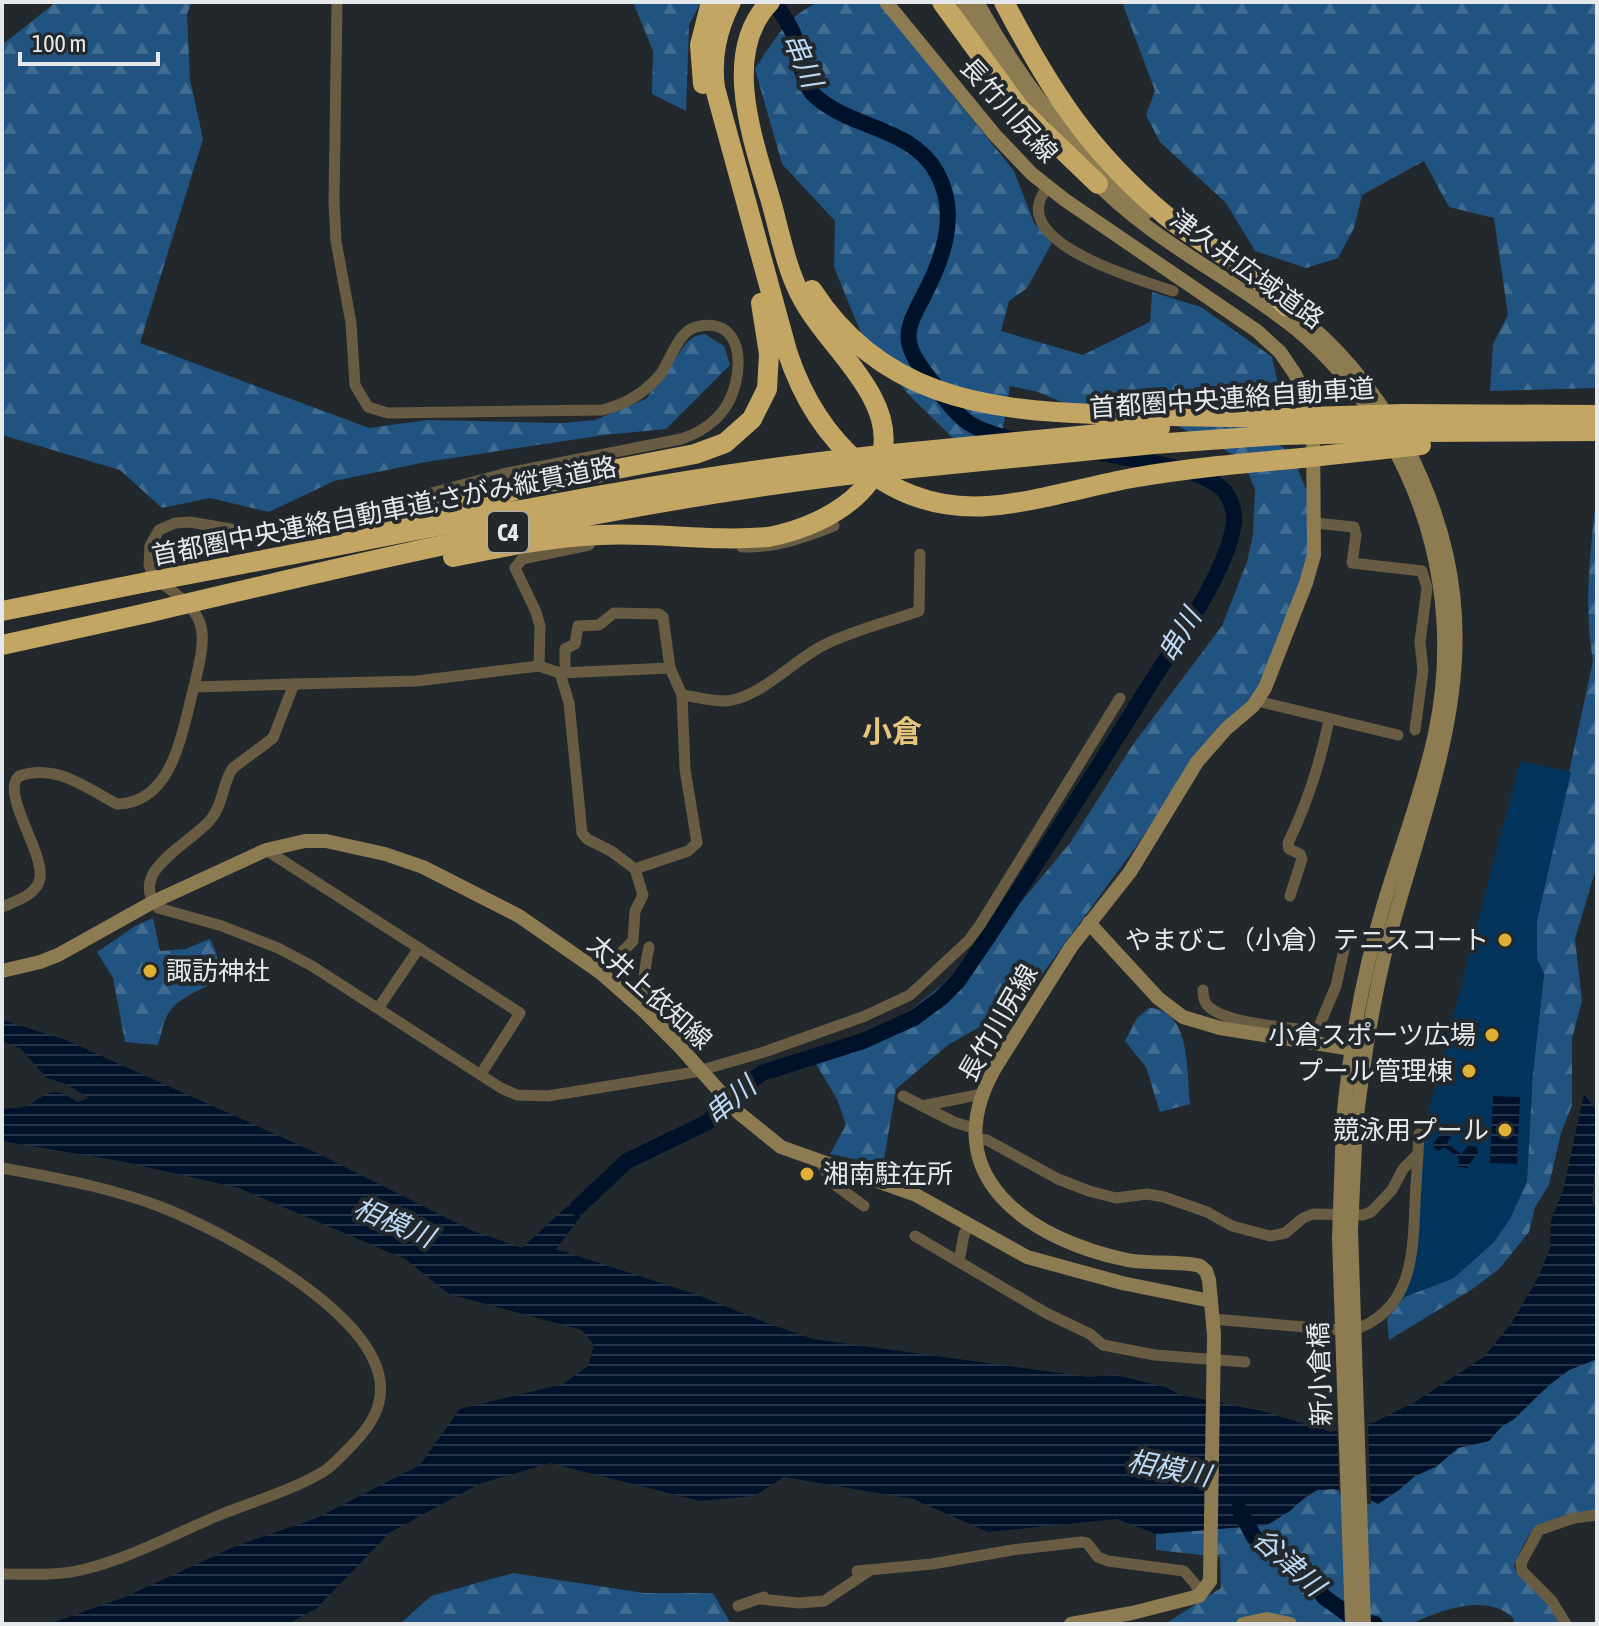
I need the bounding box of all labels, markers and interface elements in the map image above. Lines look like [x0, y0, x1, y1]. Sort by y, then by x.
scale bar [20, 16, 158, 66]
water label: 串川 [777, 28, 830, 95]
text: 100 m [32, 30, 86, 57]
street label: 長竹川尻線 [954, 52, 1064, 168]
street label: 津久井広域道路 [1165, 203, 1329, 335]
street label: 首都圏中央連絡自動車道 [1088, 373, 1376, 423]
street label: 首都圏中央連絡自動車道;さがみ縦貫道路 [149, 451, 619, 571]
road number: C4 [488, 512, 528, 552]
water label: 串川 [1151, 600, 1209, 667]
district label: 小倉 [862, 714, 922, 748]
place label: やまびこ（小倉）テニスコート [1125, 925, 1489, 955]
street label: 太井上依知線 [582, 929, 718, 1055]
marker: やまびこ（小倉）テニスコート [1496, 931, 1514, 949]
place label: 諏訪神社 [166, 956, 270, 986]
street label: 長竹川尻線 [953, 959, 1043, 1087]
marker: 諏訪神社 [141, 962, 159, 980]
place label: 小倉スポーツ広場 [1269, 1020, 1476, 1050]
marker: 小倉スポーツ広場 [1483, 1026, 1501, 1044]
place label: プール管理棟 [1297, 1056, 1453, 1086]
marker: プール管理棟 [1460, 1062, 1478, 1080]
water label: 串川 [698, 1068, 764, 1130]
place label: 競泳用プール [1333, 1115, 1489, 1145]
marker: 競泳用プール [1496, 1121, 1514, 1139]
place label: 湘南駐在所 [823, 1159, 953, 1189]
marker: 湘南駐在所 [798, 1165, 816, 1183]
water label: 相模川 [349, 1191, 442, 1254]
street label: 新小倉橋 [1303, 1322, 1337, 1426]
water label: 相模川 [1125, 1444, 1216, 1492]
water label: 谷津川 [1247, 1522, 1333, 1604]

